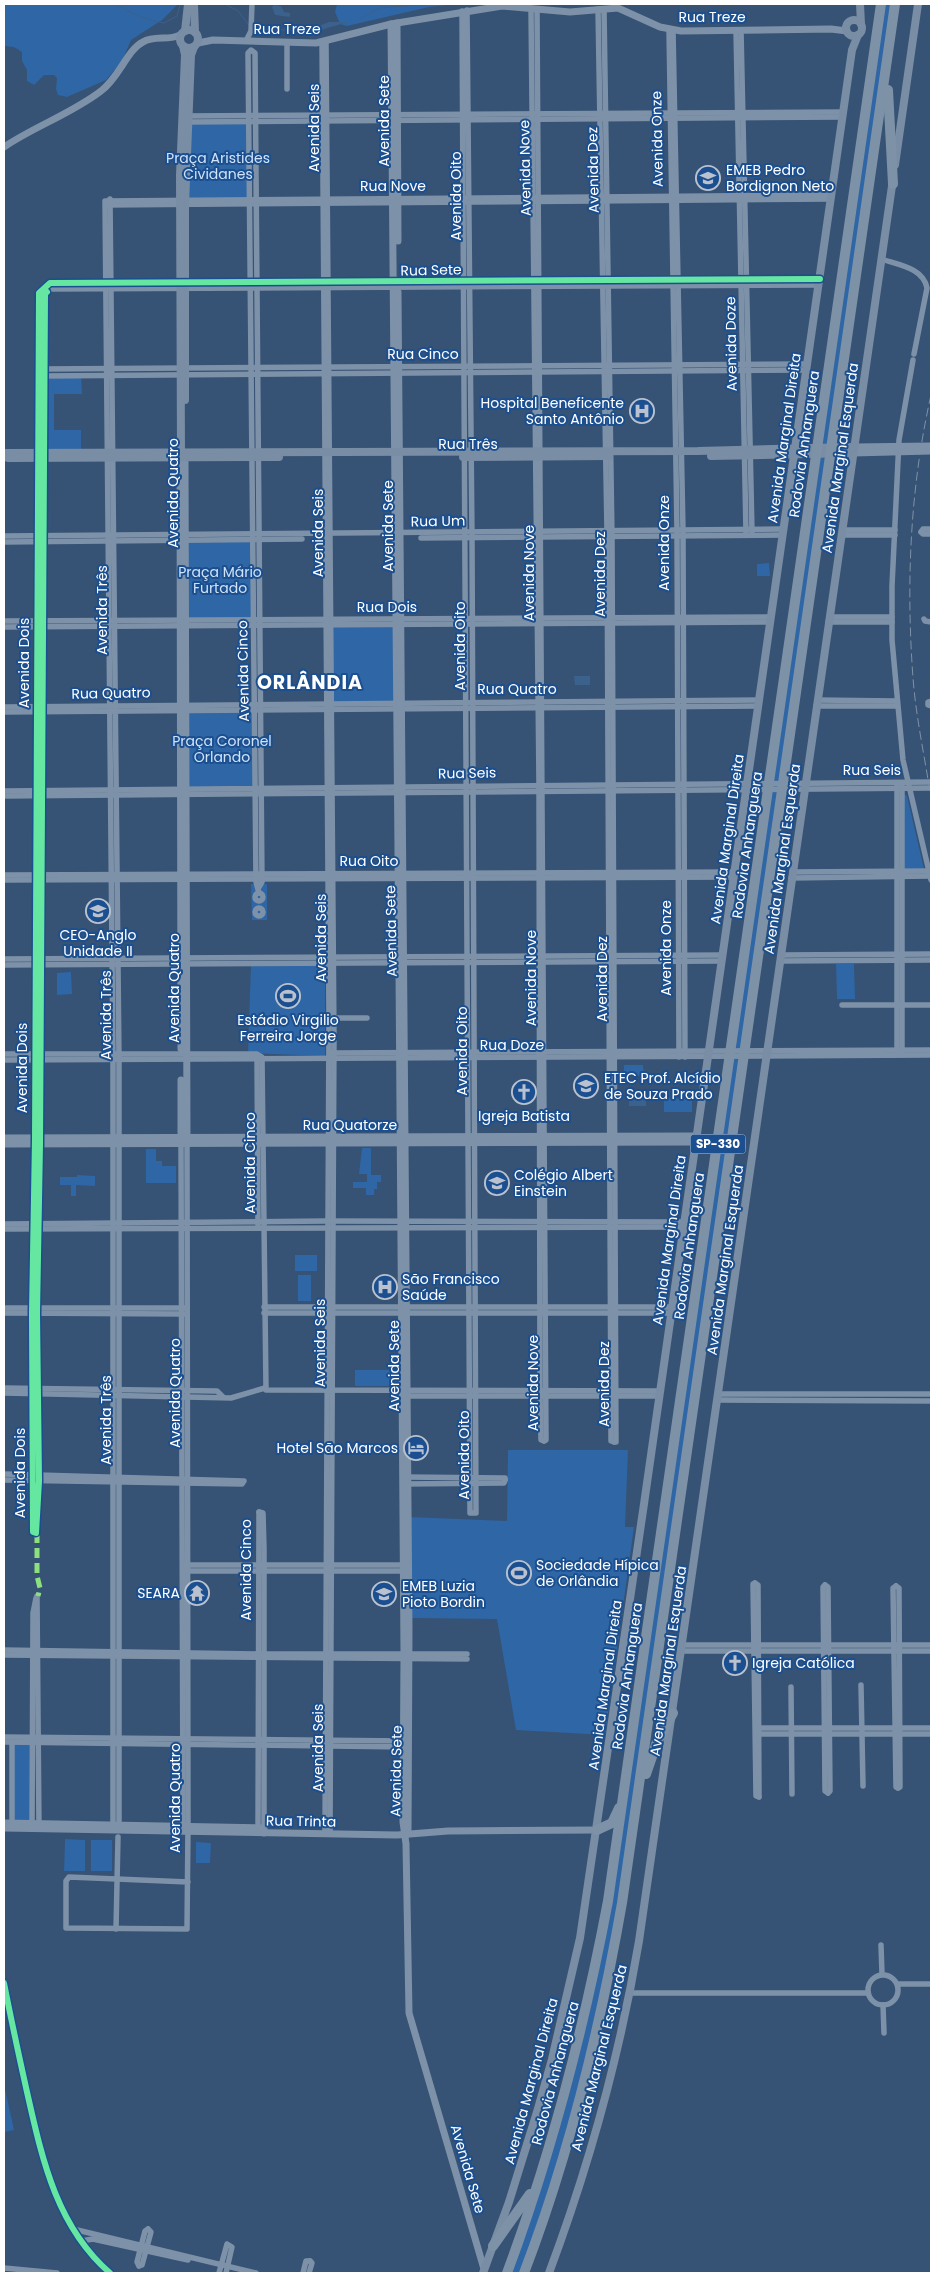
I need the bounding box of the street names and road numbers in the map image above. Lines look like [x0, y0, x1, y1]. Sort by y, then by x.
street label: Rua Treze [678, 7, 746, 27]
street label: Rua Treze [253, 19, 321, 39]
street label: Avenida Sete [374, 75, 394, 167]
street label: Avenida Seis [304, 84, 324, 172]
street label: Avenida Onze [646, 90, 668, 187]
street label: Avenida Nove [514, 119, 536, 216]
street label: Avenida Dez [582, 127, 604, 213]
street label: Avenida Oito [446, 151, 466, 241]
street label: Rua Nove [360, 176, 426, 196]
street label: Rua Sete [400, 259, 462, 281]
street label: Avenida Doze [720, 296, 742, 392]
street label: Rua Cinco [387, 344, 459, 364]
street label: Avenida Marginal Direita [762, 352, 806, 524]
street label: Avenida Marginal Esquerda [817, 362, 863, 554]
street label: Rodovia Anhanguera [784, 369, 824, 519]
street label: Rua Três [438, 434, 498, 454]
street label: Avenida Quatro [163, 438, 183, 548]
street label: Avenida Sete [378, 480, 398, 572]
street label: Avenida Seis [308, 489, 328, 577]
street label: Avenida Onze [654, 495, 674, 591]
street label: Rua Um [411, 511, 465, 531]
street label: Avenida Nove [519, 524, 539, 621]
street label: Avenida Dez [590, 531, 610, 617]
street label: Avenida Três [92, 565, 112, 655]
street label: Rua Dois [357, 597, 417, 617]
street label: Avenida Oito [450, 601, 470, 691]
street label: Avenida Dois [14, 618, 34, 708]
street label: Avenida Cinco [232, 620, 254, 722]
street label: Rua Quatro [477, 679, 557, 699]
street label: Rua Quatro [71, 682, 151, 704]
street label: Avenida Marginal Direita [705, 753, 749, 925]
street label: Rua Seis [843, 760, 901, 780]
street label: Rua Seis [438, 762, 496, 784]
street label: Avenida Marginal Esquerda [759, 763, 805, 955]
street label: Rodovia Anhanguera [727, 770, 767, 920]
street label: Rua Oito [339, 851, 399, 871]
street label: Avenida Sete [380, 885, 402, 977]
street label: Avenida Seis [311, 894, 331, 982]
street label: Avenida Onze [656, 900, 676, 996]
street label: Avenida Nove [521, 929, 541, 1026]
street label: Avenida Quatro [164, 933, 184, 1043]
street label: Avenida Dez [592, 936, 612, 1022]
street label: Avenida Três [96, 970, 116, 1060]
street label: Avenida Oito [452, 1006, 472, 1096]
street label: Avenida Dois [12, 1023, 32, 1113]
street label: Rua Doze [480, 1035, 545, 1055]
street label: Avenida Cinco [240, 1112, 260, 1214]
street label: Rua Quatorze [303, 1115, 398, 1135]
road number: SP-330 [690, 1134, 746, 1154]
street label: Avenida Marginal Direita [647, 1154, 691, 1326]
street label: Avenida Marginal Esquerda [702, 1164, 748, 1356]
street label: Rodovia Anhanguera [669, 1171, 709, 1321]
street label: Avenida Seis [310, 1299, 330, 1387]
street label: Avenida Sete [384, 1320, 404, 1412]
street label: Avenida Nove [523, 1334, 543, 1431]
street label: Avenida Quatro [165, 1338, 185, 1448]
street label: Avenida Dez [594, 1341, 614, 1427]
street label: Avenida Três [96, 1375, 116, 1465]
street label: Avenida Oito [454, 1410, 474, 1500]
street label: Avenida Dois [10, 1428, 30, 1518]
street label: Avenida Cinco [236, 1519, 256, 1621]
street label: Avenida Marginal Esquerda [645, 1565, 691, 1757]
street label: Avenida Marginal Direita [583, 1599, 627, 1771]
street label: Rodovia Anhanguera [607, 1601, 647, 1751]
street label: Avenida Seis [308, 1704, 328, 1792]
street label: Avenida Sete [385, 1725, 407, 1817]
street label: Avenida Quatro [165, 1743, 185, 1853]
street label: Rua Trinta [266, 1810, 336, 1832]
street label: Avenida Marginal Esquerda [566, 1962, 632, 2154]
street label: Avenida Marginal Direita [499, 1996, 563, 2166]
street label: Rodovia Anhanguera [526, 1999, 584, 2147]
street label: Avenida Sete [446, 2122, 490, 2216]

